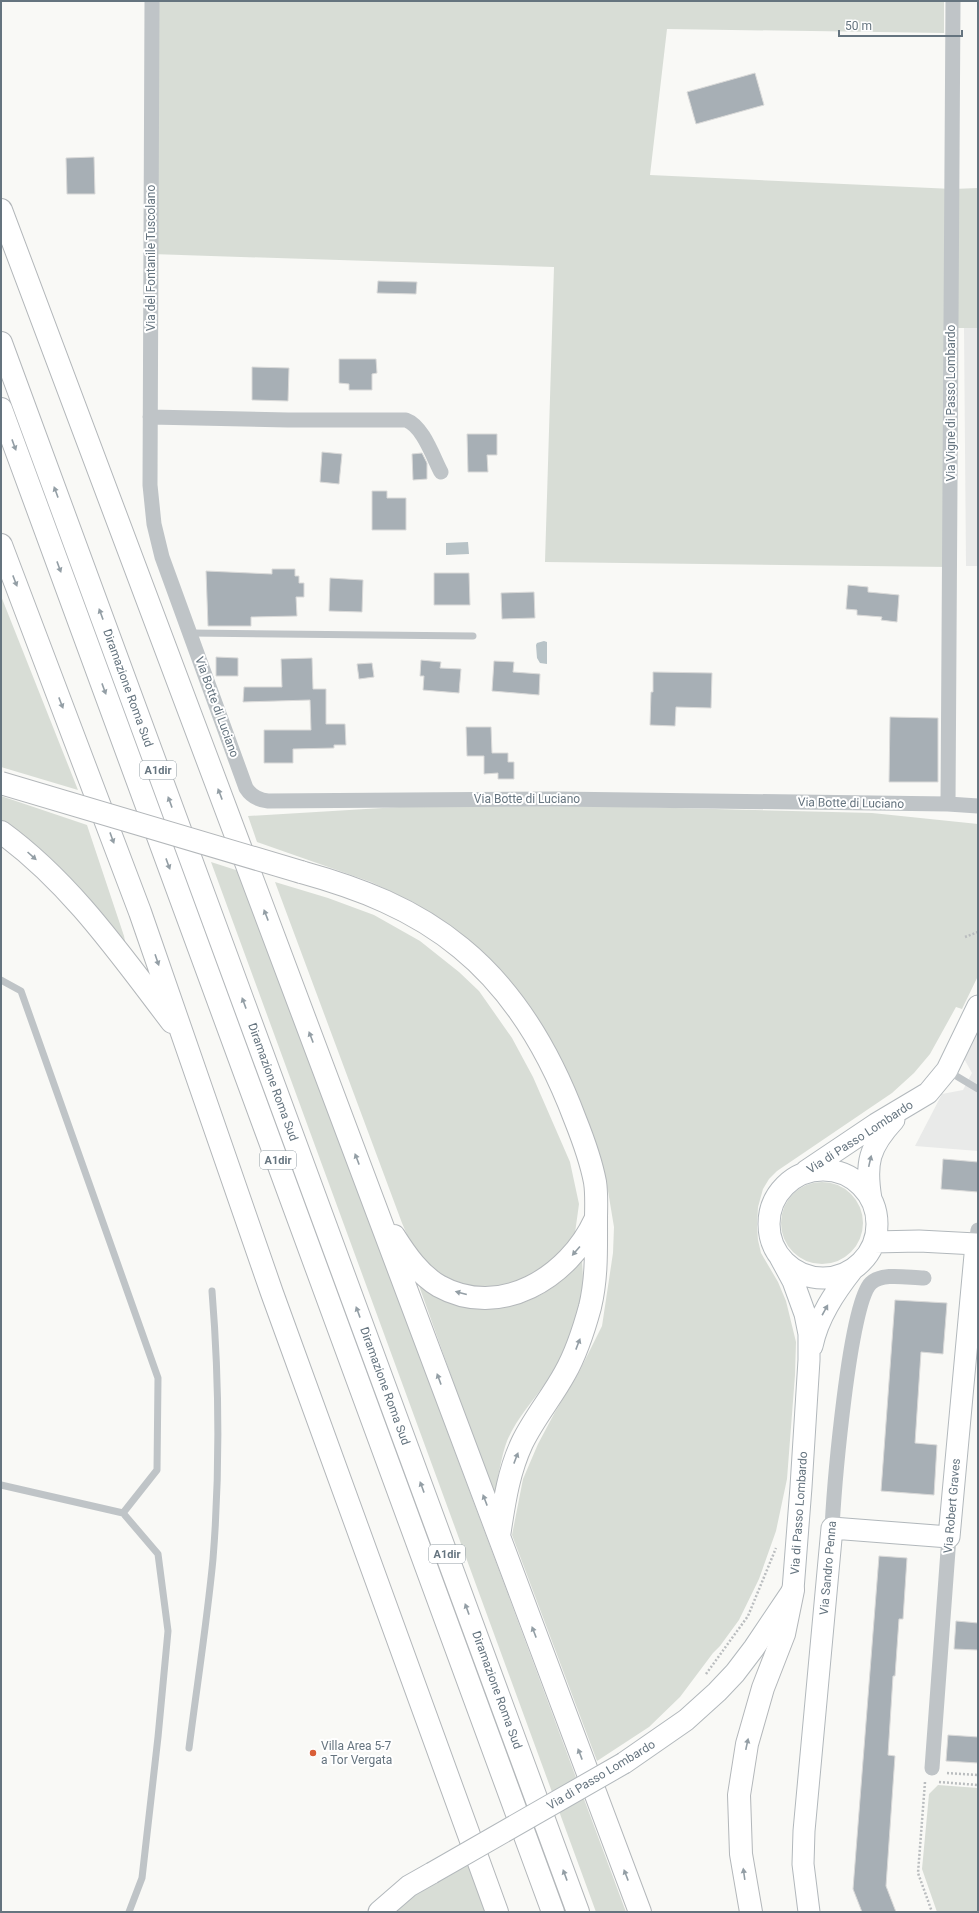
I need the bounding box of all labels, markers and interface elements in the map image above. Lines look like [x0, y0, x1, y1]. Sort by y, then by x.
scale bar [839, 12, 962, 38]
text: 50 m [845, 19, 872, 33]
street label: Via del Fontanile Tuscolano [144, 185, 158, 331]
street label: Via Vigne di Passo Lombardo [944, 324, 958, 481]
one-way arrow [12, 440, 18, 452]
one-way arrow [52, 486, 58, 498]
one-way arrow [57, 562, 63, 574]
one-way arrow [12, 576, 18, 588]
one-way arrow [97, 608, 103, 620]
street label: Diramazione Roma Sud [100, 627, 156, 749]
street label: Via Botte di Luciano [192, 655, 242, 759]
one-way arrow [102, 684, 108, 696]
one-way arrow [58, 697, 64, 709]
road number: A1dir [140, 761, 176, 779]
one-way arrow [217, 787, 223, 799]
street label: Via Botte di Luciano [474, 792, 580, 806]
street label: Via Botte di Luciano [798, 795, 904, 811]
one-way arrow [166, 796, 172, 808]
one-way arrow [110, 832, 116, 844]
one-way arrow [27, 851, 36, 860]
one-way arrow [166, 858, 172, 870]
one-way arrow [262, 909, 268, 921]
one-way arrow [154, 954, 160, 966]
one-way arrow [240, 996, 246, 1008]
street label: Diramazione Roma Sud [245, 1021, 301, 1143]
one-way arrow [308, 1031, 314, 1043]
street label: Via di Passo Lombardo [804, 1097, 916, 1177]
road number: A1dir [260, 1151, 296, 1169]
one-way arrow [353, 1152, 359, 1164]
one-way arrow [867, 1155, 873, 1167]
one-way arrow [572, 1246, 581, 1257]
one-way arrow [455, 1290, 467, 1296]
one-way arrow [822, 1304, 829, 1316]
one-way arrow [354, 1306, 360, 1318]
street label: Diramazione Roma Sud [357, 1325, 413, 1447]
one-way arrow [576, 1338, 582, 1350]
one-way arrow [436, 1372, 442, 1384]
one-way arrow [513, 1451, 519, 1463]
street label: Via di Passo Lombardo [788, 1451, 810, 1575]
street label: Via Robert Graves [941, 1458, 963, 1554]
one-way arrow [418, 1480, 424, 1492]
one-way arrow [481, 1494, 487, 1506]
street label: Via Sandro Penna [817, 1520, 839, 1616]
road number: A1dir [429, 1545, 465, 1563]
one-way arrow [463, 1602, 469, 1614]
one-way arrow [531, 1626, 537, 1638]
street label: Diramazione Roma Sud [469, 1629, 525, 1751]
street label: Via di Passo Lombardo [544, 1737, 658, 1813]
one-way arrow [744, 1738, 750, 1751]
place label: Villa Area 5-7 a Tor Vergata [321, 1739, 392, 1767]
one-way arrow [577, 1747, 583, 1759]
marker: Villa Area 5-7 a Tor Vergata [308, 1748, 318, 1758]
one-way arrow [741, 1868, 747, 1880]
one-way arrow [561, 1869, 567, 1881]
one-way arrow [622, 1869, 628, 1881]

